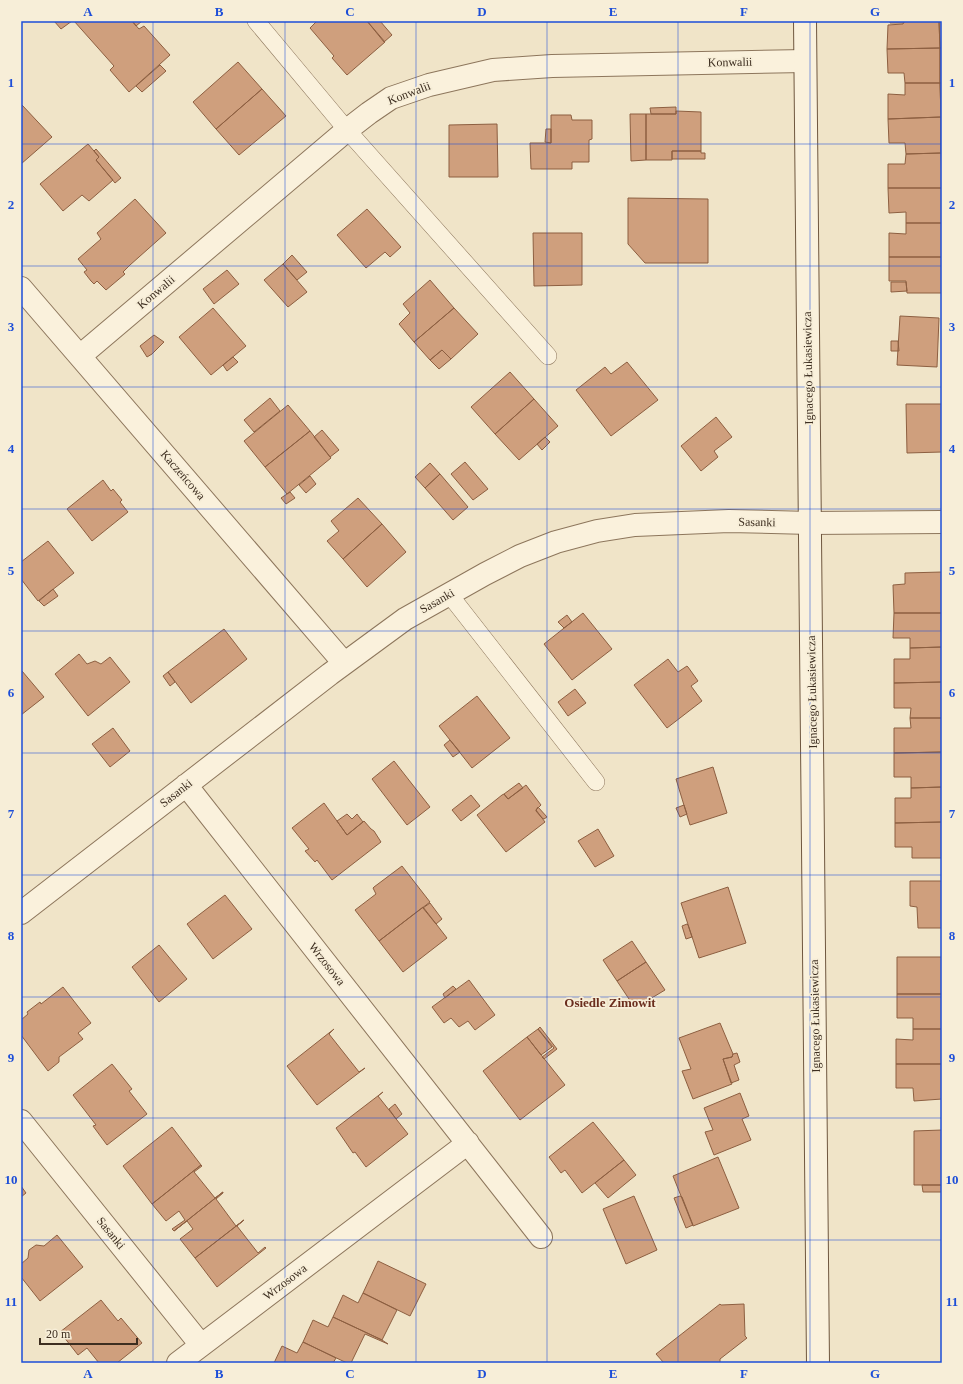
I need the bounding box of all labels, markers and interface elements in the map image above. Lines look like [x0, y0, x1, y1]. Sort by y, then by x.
text: A [83, 4, 93, 19]
text: B [215, 4, 224, 19]
text: C [345, 4, 355, 19]
text: D [477, 4, 487, 19]
text: E [609, 4, 617, 19]
text: F [740, 4, 748, 19]
text: G [870, 4, 880, 19]
street label: Konwalii [708, 55, 753, 69]
text: 1 [8, 75, 14, 90]
text: 1 [949, 75, 955, 90]
street label: Konwalii [386, 78, 433, 108]
text: 2 [8, 197, 14, 212]
text: 2 [949, 197, 955, 212]
street label: Konwalii [134, 272, 178, 312]
street label: Ignacego Łukasiewicza [800, 311, 816, 425]
text: 3 [8, 319, 15, 334]
text: 3 [949, 319, 956, 334]
text: 4 [8, 441, 15, 456]
text: 4 [949, 441, 956, 456]
street label: Kaczeńcowa [158, 447, 209, 503]
street label: Sasanki [738, 515, 776, 529]
text: 5 [8, 563, 15, 578]
text: 5 [949, 563, 956, 578]
street label: Sasanki [417, 585, 457, 616]
street label: Ignacego Łukasiewicza [804, 635, 820, 749]
text: 6 [8, 685, 15, 700]
text: 6 [949, 685, 956, 700]
street label: Sasanki [157, 776, 196, 810]
text: 7 [8, 806, 15, 821]
text: 7 [949, 806, 956, 821]
text: 8 [8, 928, 15, 943]
text: 8 [949, 928, 956, 943]
street label: Wrzosowa [306, 940, 349, 989]
street label: Ignacego Łukasiewicza [807, 959, 823, 1073]
district label: Osiedle Zimowit [564, 995, 656, 1010]
text: 9 [8, 1050, 15, 1065]
text: 9 [949, 1050, 956, 1065]
text: 10 [5, 1172, 18, 1187]
text: 10 [946, 1172, 959, 1187]
street label: Sasanki [94, 1214, 129, 1252]
street label: Wrzosowa [260, 1261, 310, 1303]
text: 11 [5, 1294, 17, 1309]
text: 11 [946, 1294, 958, 1309]
scale bar [40, 1320, 137, 1346]
text: 20 m [46, 1327, 71, 1341]
text: A [83, 1366, 93, 1381]
text: B [215, 1366, 224, 1381]
text: C [345, 1366, 355, 1381]
text: D [477, 1366, 487, 1381]
text: E [609, 1366, 617, 1381]
text: F [740, 1366, 748, 1381]
text: G [870, 1366, 880, 1381]

